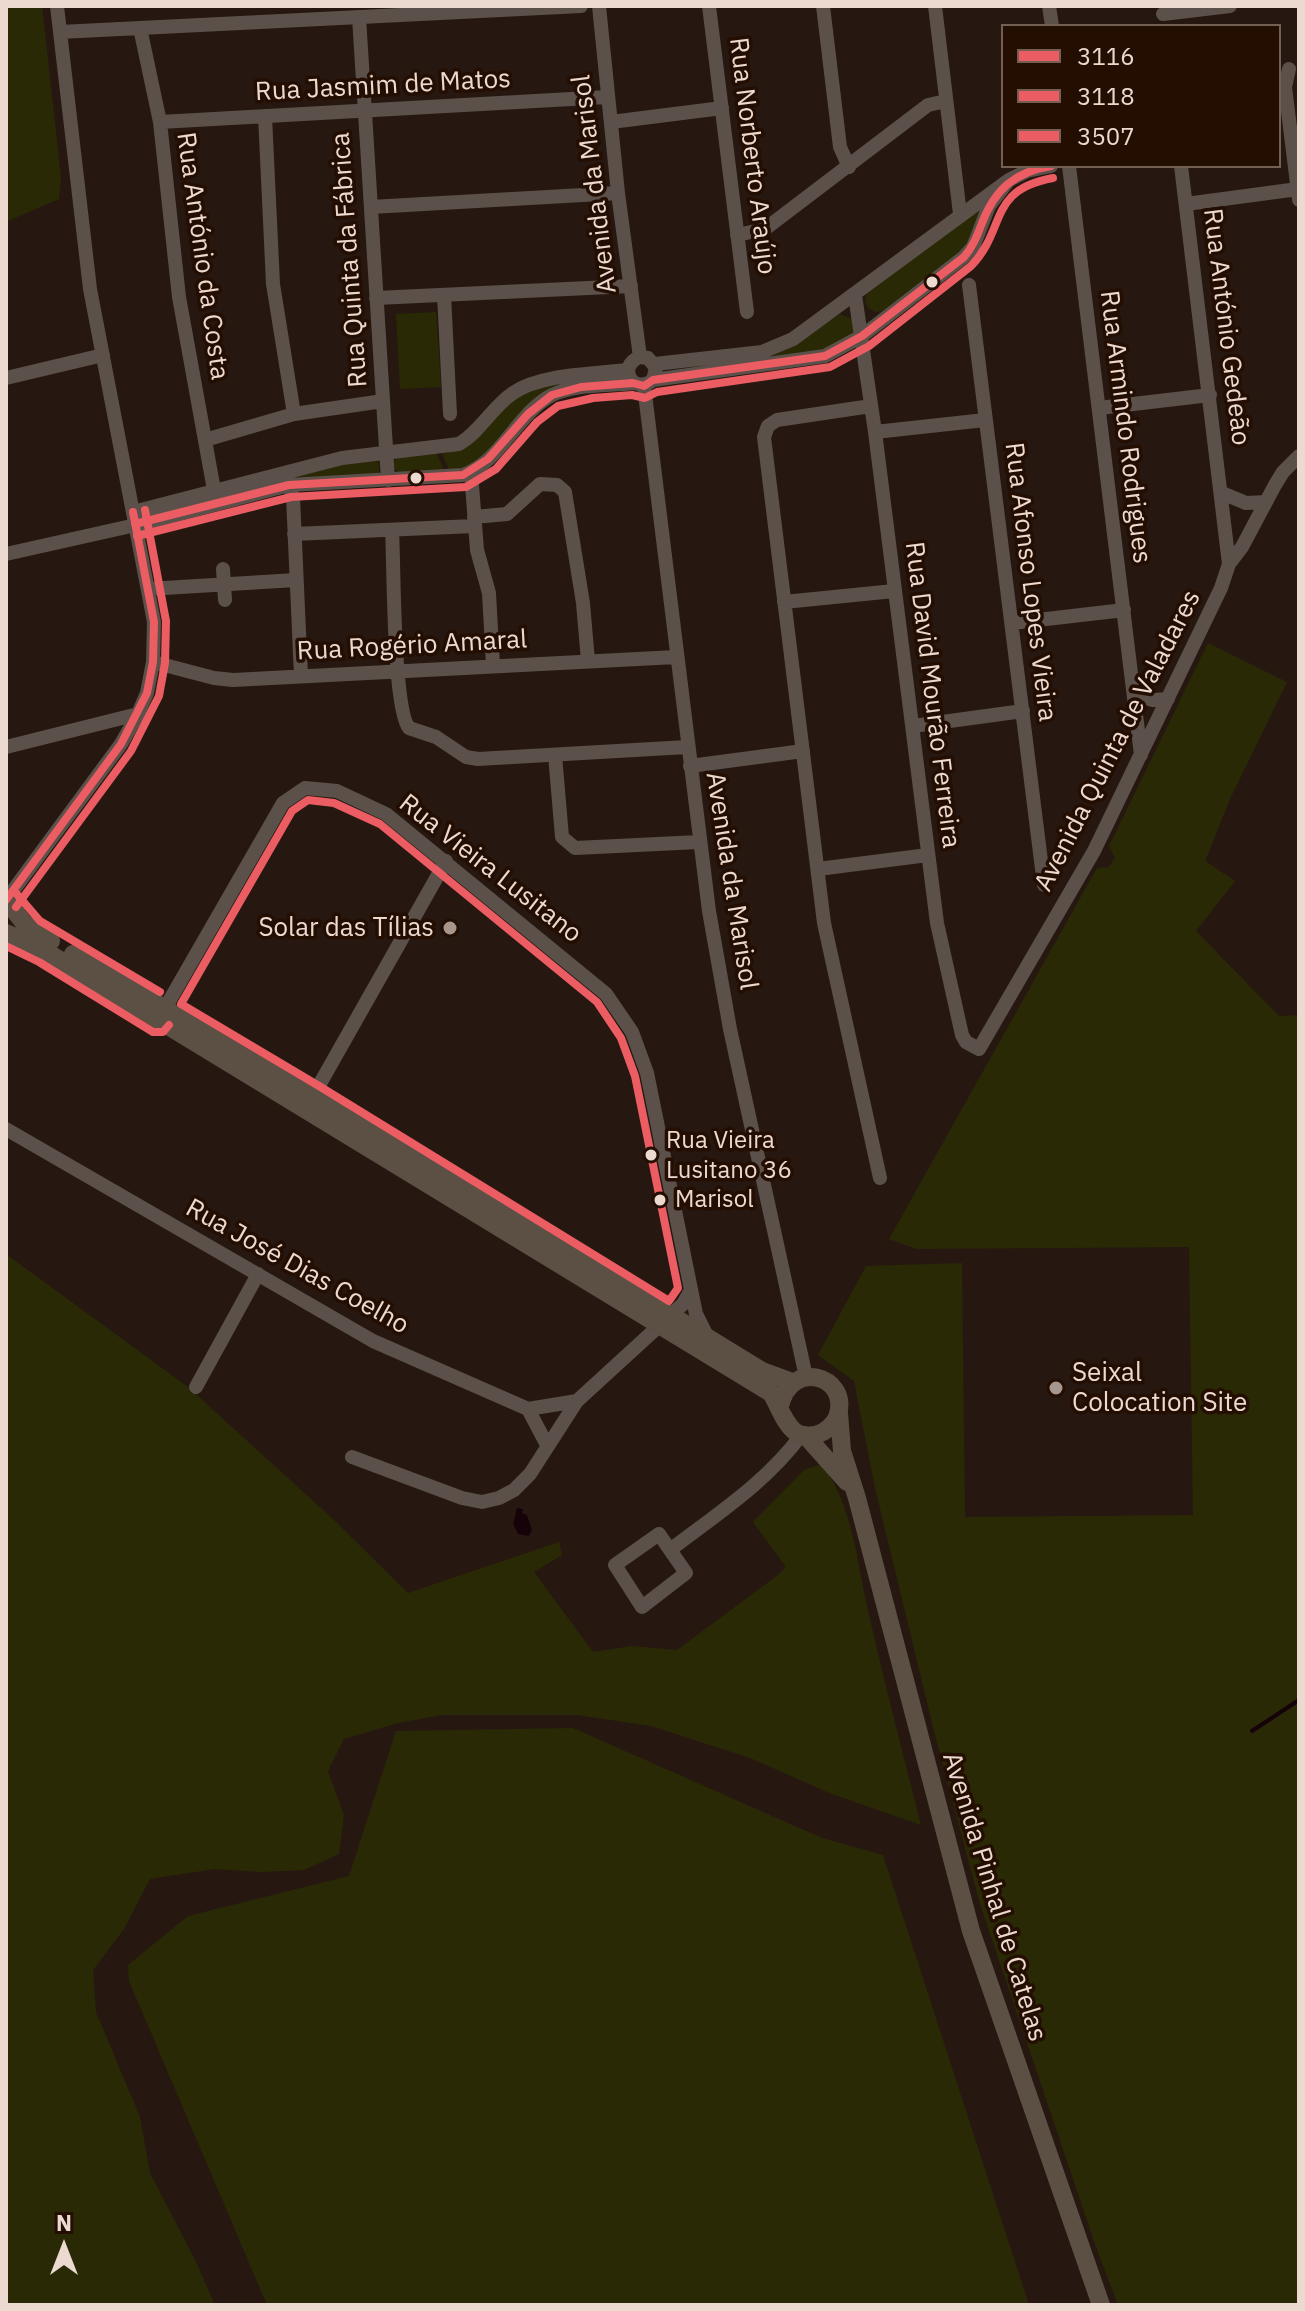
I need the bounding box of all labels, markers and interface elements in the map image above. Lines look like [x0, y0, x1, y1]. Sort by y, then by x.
legend [1001, 24, 1281, 168]
street label: Rua Norberto Araújo [722, 36, 782, 276]
text: 3116 [1077, 40, 1135, 72]
street label: Rua Jasmim de Matos [254, 64, 512, 108]
street label: Avenida da Marisol [566, 73, 624, 295]
text: 3118 [1077, 80, 1135, 112]
text: 3507 [1077, 120, 1135, 152]
street label: Rua António da Costa [169, 130, 235, 382]
street label: Rua Quinta da Fábrica [326, 131, 374, 389]
street label: Rua António Gedeão [1196, 207, 1256, 447]
unlabelled marker [924, 274, 940, 290]
street label: Rua Armindo Rodrigues [1093, 289, 1157, 565]
street label: Rua Afonso Lopes Vieira [997, 441, 1063, 723]
unlabelled marker [408, 470, 424, 486]
street label: Rua David Mourão Ferreira [898, 540, 966, 850]
street label: Avenida Quinta de Valadares [1028, 585, 1208, 897]
street label: Rua Rogério Amaral [296, 624, 528, 668]
street label: Avenida da Marisol [698, 770, 764, 992]
street label: Rua Vieira Lusitano [393, 788, 587, 950]
place label: Solar das Tílias [258, 912, 434, 944]
marker: Solar das Tílias [441, 919, 459, 937]
place label: Rua Vieira Lusitano 36 [666, 1127, 792, 1183]
marker: Rua Vieira Lusitano 36 [643, 1147, 659, 1163]
place label: Marisol [675, 1186, 754, 1214]
marker: Marisol [652, 1192, 668, 1208]
street label: Rua José Dias Coelho [180, 1193, 414, 1341]
place label: Seixal Colocation Site [1072, 1357, 1247, 1418]
marker: Seixal Colocation Site [1047, 1379, 1065, 1397]
street label: Avenida Pinhal de Catelas [935, 1749, 1053, 2045]
north arrow [24, 2207, 104, 2287]
text: N [56, 2208, 72, 2237]

